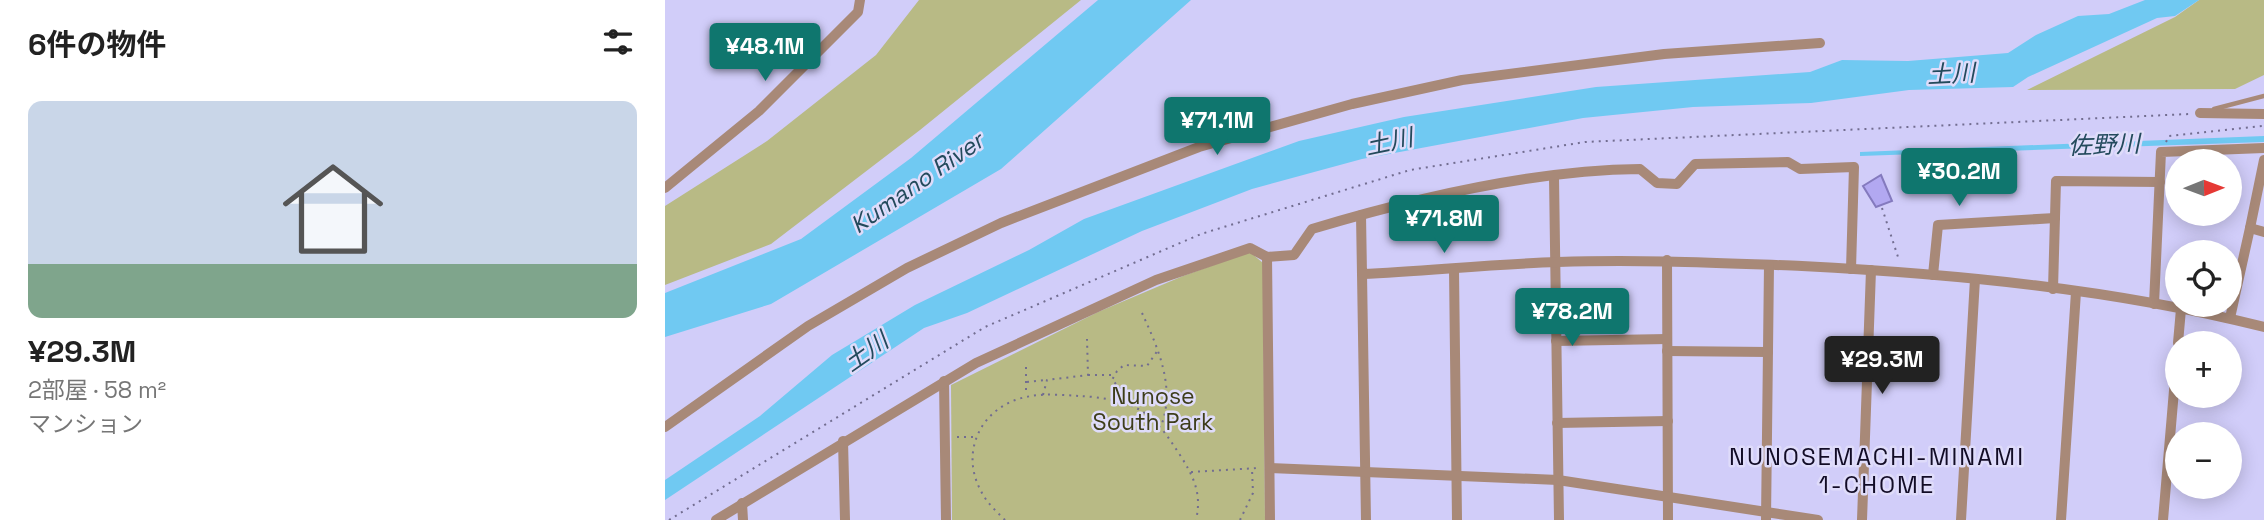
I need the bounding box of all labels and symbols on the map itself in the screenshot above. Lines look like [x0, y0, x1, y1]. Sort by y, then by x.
pin: ¥48.1M [708, 24, 822, 83]
water label: 土川 [1926, 57, 1979, 90]
pin: ¥71.1M [1160, 97, 1274, 157]
water label: 土川 [1362, 121, 1419, 162]
water label: Kumano River [844, 123, 992, 240]
water label: 佐野川 [2067, 128, 2143, 161]
pin: ¥30.2M [1902, 148, 2016, 208]
north arrow [2165, 149, 2242, 226]
pin: ¥71.8M [1387, 196, 1501, 255]
pin: ¥78.2M [1515, 288, 1629, 348]
water label: 土川 [837, 323, 897, 378]
pin: ¥29.3M [1825, 336, 1939, 396]
park label: Nunose South Park [1093, 381, 1213, 437]
district label: NUNOSEMACHI-MINAMI 1-CHOME [1729, 441, 2025, 500]

